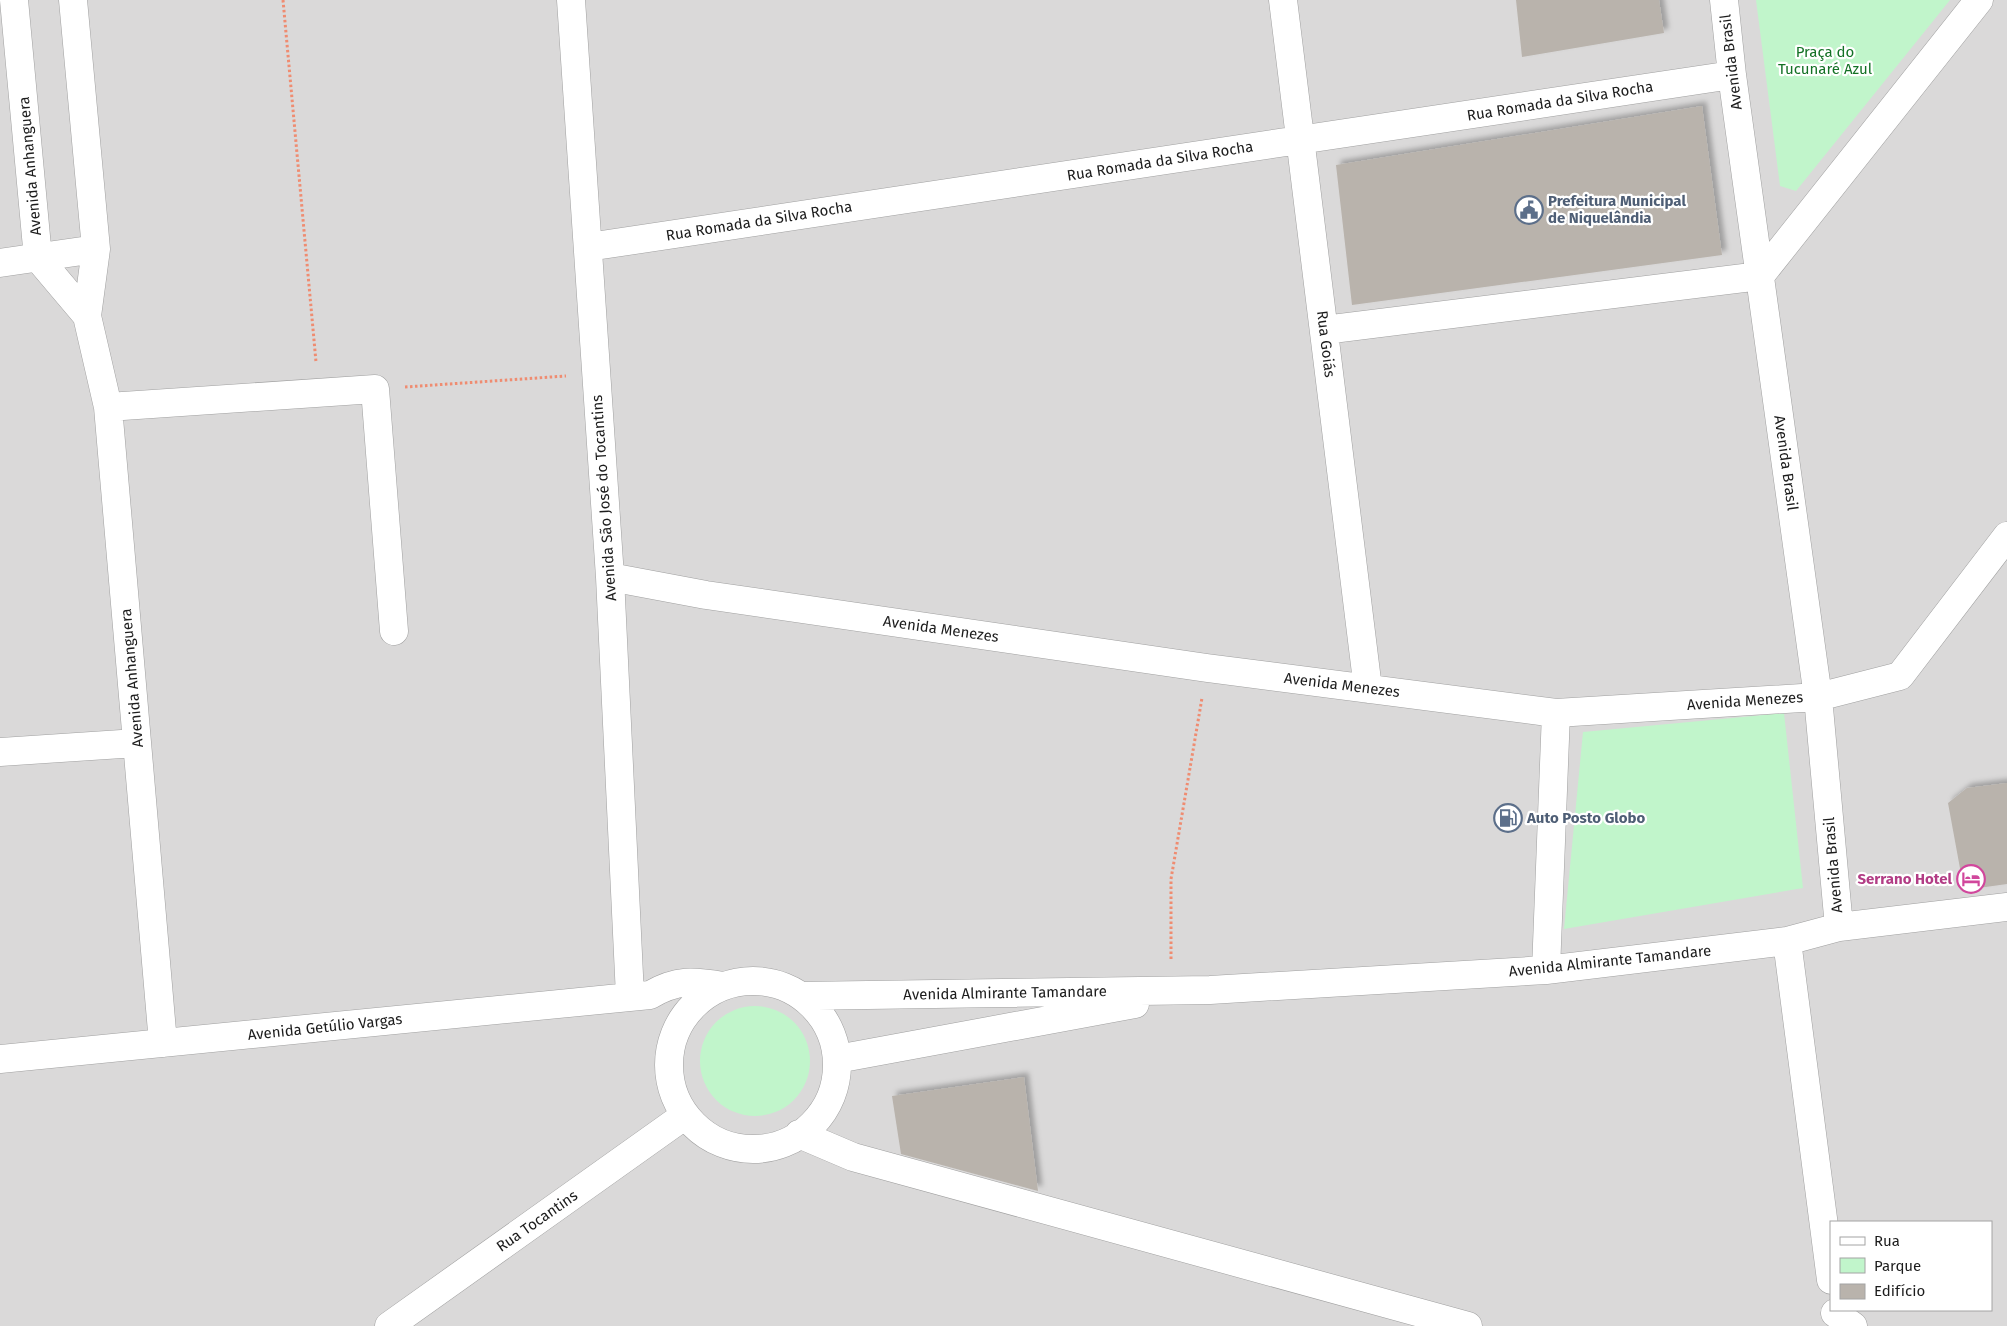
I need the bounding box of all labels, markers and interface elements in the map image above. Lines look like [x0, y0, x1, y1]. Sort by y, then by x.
street label: Avenida Brasil [1716, 13, 1746, 111]
park label: Praça do Tucunaré Azul [1778, 43, 1873, 78]
street label: Rua Romada da Silva Rocha [1466, 77, 1654, 125]
street label: Avenida Anhanguera [15, 96, 45, 236]
street label: Rua Romada da Silva Rocha [1066, 137, 1254, 185]
place label: Prefeitura Municipal de Niquelândia [1548, 192, 1686, 227]
public building icon: Prefeitura Municipal de Niquelândia [1514, 195, 1544, 225]
street label: Rua Romada da Silva Rocha [665, 197, 853, 245]
street label: Rua Goiás [1313, 309, 1339, 379]
street label: Avenida São José do Tocantins [588, 394, 620, 602]
street label: Avenida Brasil [1770, 414, 1802, 512]
street label: Avenida Anhanguera [117, 608, 147, 748]
street label: Avenida Menezes [882, 612, 1000, 646]
street label: Avenida Menezes [1283, 669, 1401, 701]
street label: Avenida Menezes [1686, 688, 1804, 714]
fuel station icon: Auto Posto Globo [1493, 803, 1523, 833]
place label: Auto Posto Globo [1526, 809, 1645, 827]
street label: Avenida Brasil [1820, 816, 1846, 914]
hotel icon: Serrano Hotel [1956, 864, 1986, 894]
place label: Serrano Hotel [1857, 870, 1953, 888]
street label: Avenida Almirante Tamandare [1508, 941, 1712, 981]
street label: Avenida Almirante Tamandare [903, 982, 1107, 1004]
street label: Avenida Getúlio Vargas [247, 1010, 403, 1044]
street label: Rua Tocantins [493, 1186, 581, 1256]
legend [1830, 1221, 1992, 1311]
text: Rua [1874, 1232, 1900, 1250]
text: Parque [1874, 1257, 1921, 1275]
text: Edifício [1874, 1282, 1925, 1300]

